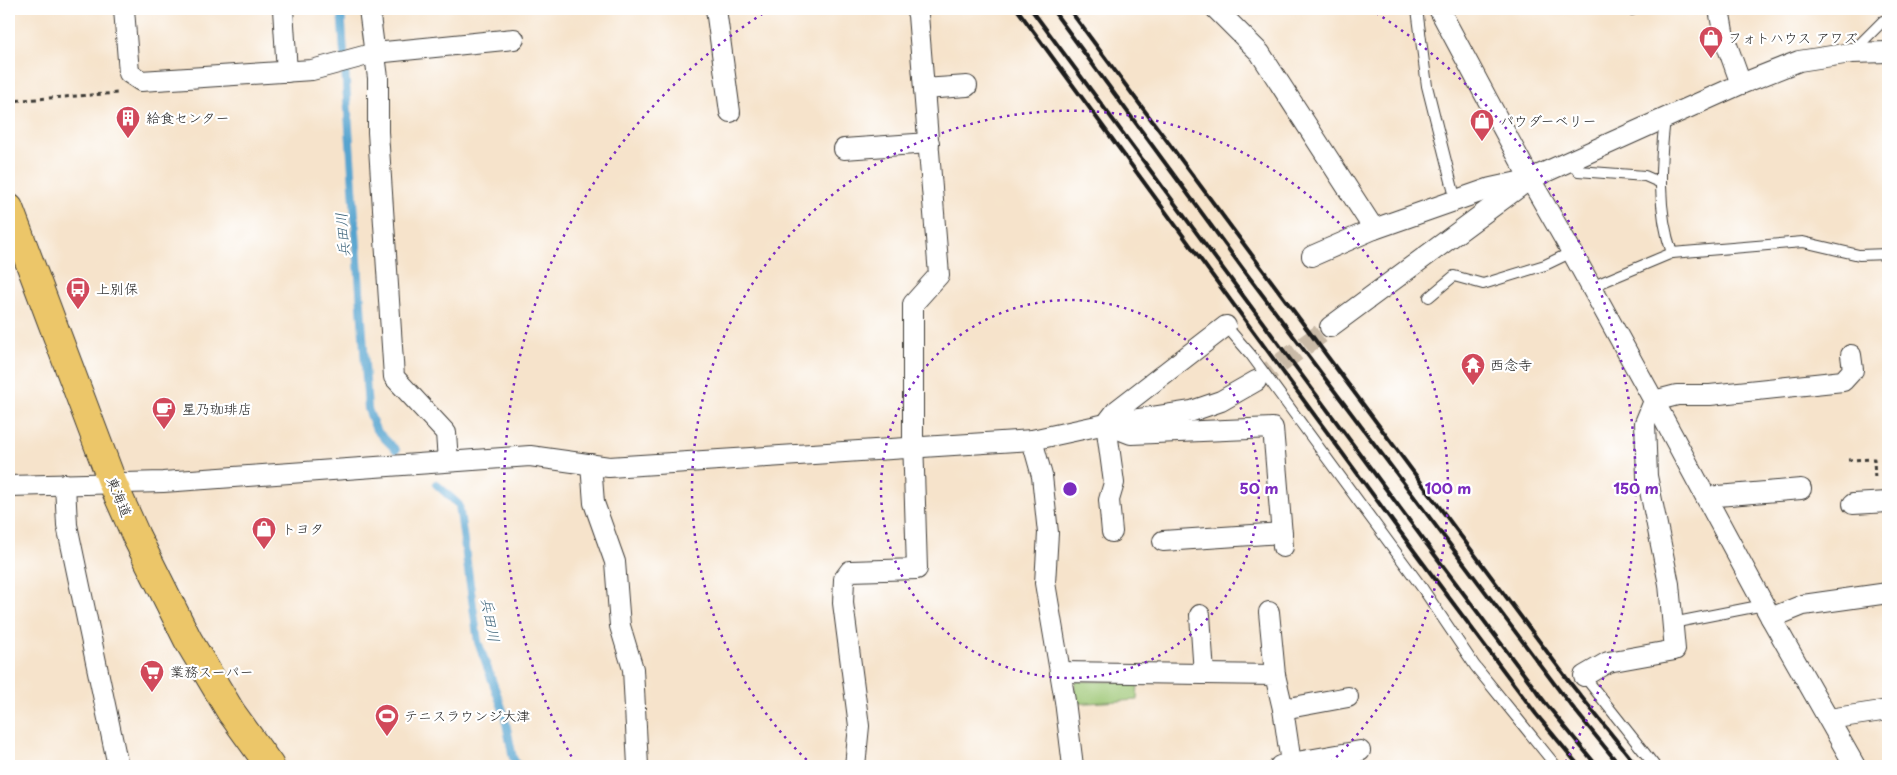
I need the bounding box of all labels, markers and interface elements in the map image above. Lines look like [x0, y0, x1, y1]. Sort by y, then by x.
shop icon: フォトハウス アワズ [1698, 25, 1724, 59]
place label: フォトハウス アワズ [1728, 27, 1858, 48]
building icon: 給食センター [115, 105, 141, 139]
place label: 給食センター [146, 107, 229, 128]
shop icon: パウダーベリー [1469, 108, 1495, 142]
place label: パウダーベリー [1500, 110, 1597, 131]
water label: 兵田川 [328, 212, 355, 258]
bus stop icon: 上別保 [65, 276, 91, 310]
place label: 上別保 [96, 278, 138, 299]
temple icon: 西念寺 [1460, 352, 1486, 386]
place label: 西念寺 [1490, 354, 1532, 375]
cafe icon: 星乃珈琲店 [151, 396, 177, 430]
place label: 星乃珈琲店 [182, 398, 252, 419]
street label: 東海道 [102, 473, 137, 520]
text: 50 m [1240, 476, 1278, 499]
text: 100 m [1425, 476, 1471, 499]
text: 150 m [1613, 476, 1659, 499]
centre of rings [1061, 480, 1079, 498]
shop icon: トヨタ [251, 516, 277, 550]
place label: トヨタ [282, 518, 324, 539]
water label: 兵田川 [476, 596, 507, 644]
supermarket icon: 業務スーパー [139, 659, 165, 693]
place label: 業務スーパー [170, 661, 253, 682]
sports icon: テニスラウンジ大津 [374, 703, 400, 737]
place label: テニスラウンジ大津 [404, 705, 530, 726]

